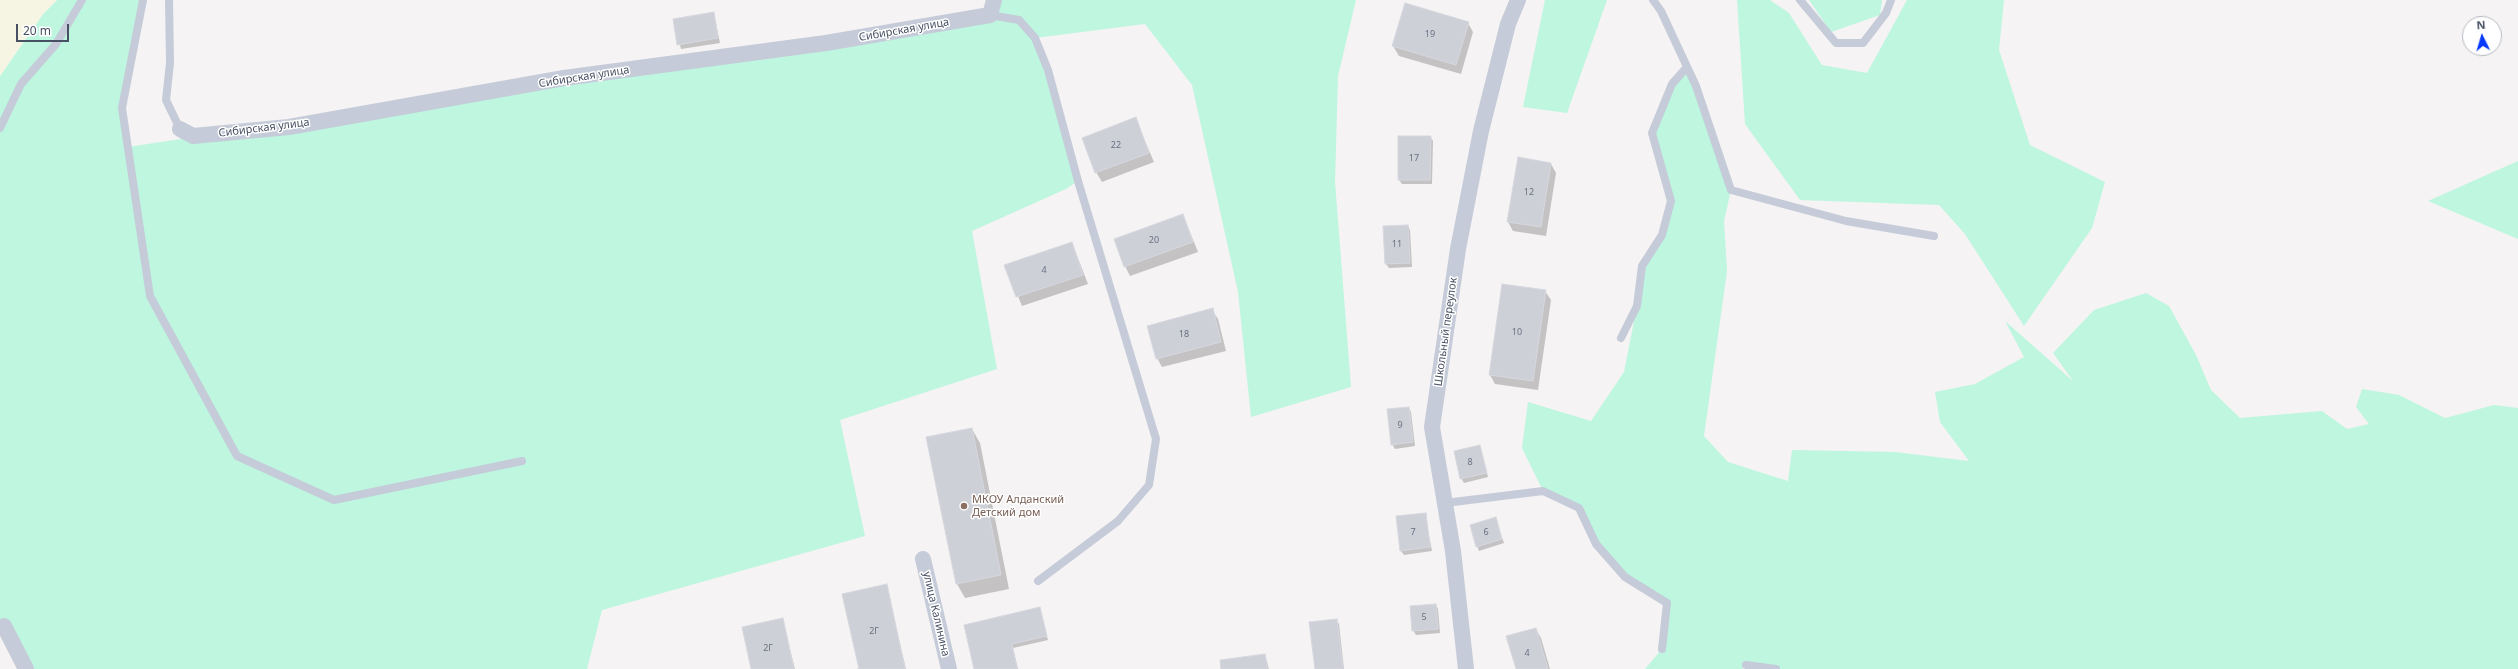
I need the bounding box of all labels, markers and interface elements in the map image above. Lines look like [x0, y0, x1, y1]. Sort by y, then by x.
scale bar [18, 16, 71, 42]
street label: Сибирская улица [858, 16, 950, 44]
north arrow [2462, 16, 2502, 56]
text: N [2476, 17, 2486, 32]
text: 20 m [23, 22, 51, 39]
house number: 19 [1425, 29, 1435, 39]
street label: Сибирская улица [538, 63, 630, 91]
street label: Сибирская улица [218, 116, 310, 140]
house number: 22 [1111, 140, 1121, 150]
house number: 17 [1409, 153, 1419, 163]
house number: 12 [1524, 187, 1534, 197]
house number: 20 [1149, 235, 1159, 245]
house number: 11 [1392, 239, 1402, 249]
house number: 4 [1041, 265, 1047, 275]
street label: Школьный переулок [1432, 277, 1460, 387]
house number: 10 [1512, 327, 1522, 337]
house number: 18 [1179, 329, 1189, 339]
house number: 9 [1397, 420, 1403, 430]
house number: 8 [1467, 457, 1473, 467]
place label: МКОУ Алданский Детский дом [972, 493, 1064, 519]
marker: МКОУ Алданский Детский дом [959, 501, 969, 511]
house number: 7 [1410, 527, 1416, 537]
house number: 6 [1483, 527, 1489, 537]
street label: улица Калинина [920, 570, 952, 658]
house number: 5 [1421, 612, 1427, 622]
house number: 2Г [869, 626, 879, 636]
house number: 2Г [763, 643, 773, 653]
house number: 4 [1524, 648, 1530, 658]

